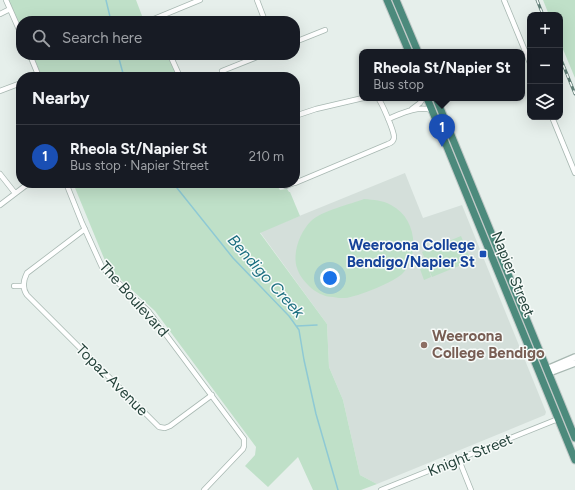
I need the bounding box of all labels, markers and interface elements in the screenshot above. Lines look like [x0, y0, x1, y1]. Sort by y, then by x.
map controls [527, 12, 563, 120]
button: + [527, 12, 563, 48]
search box [16, 16, 300, 60]
icon: search [30, 27, 52, 49]
text: Search here [62, 29, 142, 47]
button: − [527, 48, 563, 84]
popup [359, 49, 525, 101]
text: Rheola St/Napier St [373, 59, 511, 77]
text: Bus stop [373, 77, 424, 92]
button: layers [527, 84, 563, 120]
text: Nearby [32, 88, 90, 108]
pin: 1 [429, 114, 455, 147]
text: Rheola St/Napier St [70, 140, 207, 158]
text: 1 [42, 149, 48, 164]
text: 210 m [249, 149, 284, 164]
text: Bus stop · Napier Street [70, 158, 209, 173]
street label: Napier Street [488, 229, 538, 320]
water label: Bendigo Creek [224, 230, 309, 322]
place label: Weeroona College Bendigo/Napier St [347, 236, 476, 271]
marker: Weeroona College Bendigo/Napier St [478, 249, 488, 259]
street label: The Boulevard [95, 258, 173, 340]
your location [320, 268, 340, 288]
place label: Weeroona College Bendigo [432, 327, 545, 362]
street label: Topaz Avenue [72, 340, 152, 420]
marker: Weeroona College Bendigo [419, 340, 429, 350]
street label: Knight Street [425, 430, 515, 480]

